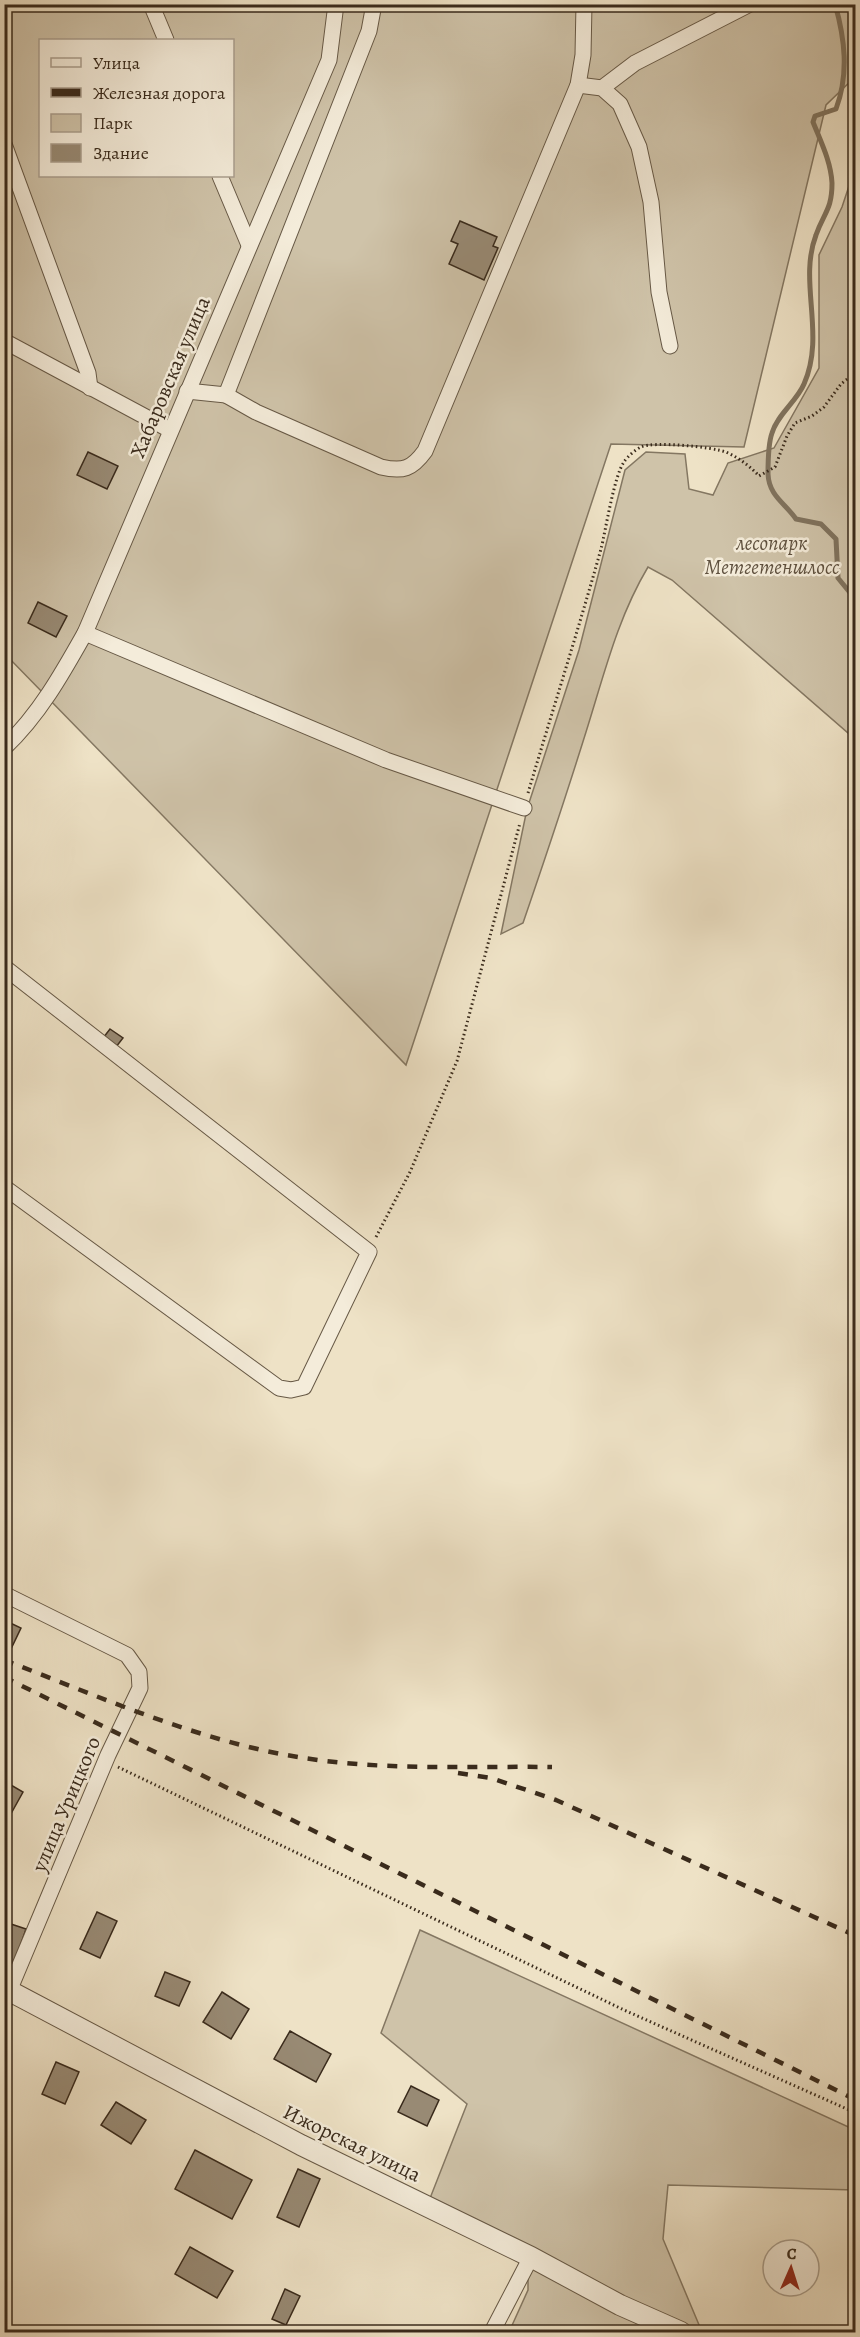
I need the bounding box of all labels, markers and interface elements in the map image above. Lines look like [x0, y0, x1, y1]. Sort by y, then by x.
legend [39, 39, 234, 177]
text: Улица [93, 51, 141, 75]
text: Железная дорога [93, 81, 226, 105]
text: Парк [93, 111, 133, 135]
text: Здание [93, 141, 149, 165]
street label: Хабаровская улица [123, 292, 217, 462]
park label: лесопарк Метгетеншлосс [705, 529, 840, 581]
street label: улица Урицкого [24, 1732, 107, 1877]
street label: Ижорская улица [278, 2098, 426, 2189]
north arrow [761, 2238, 821, 2298]
text: С [786, 2243, 797, 2265]

